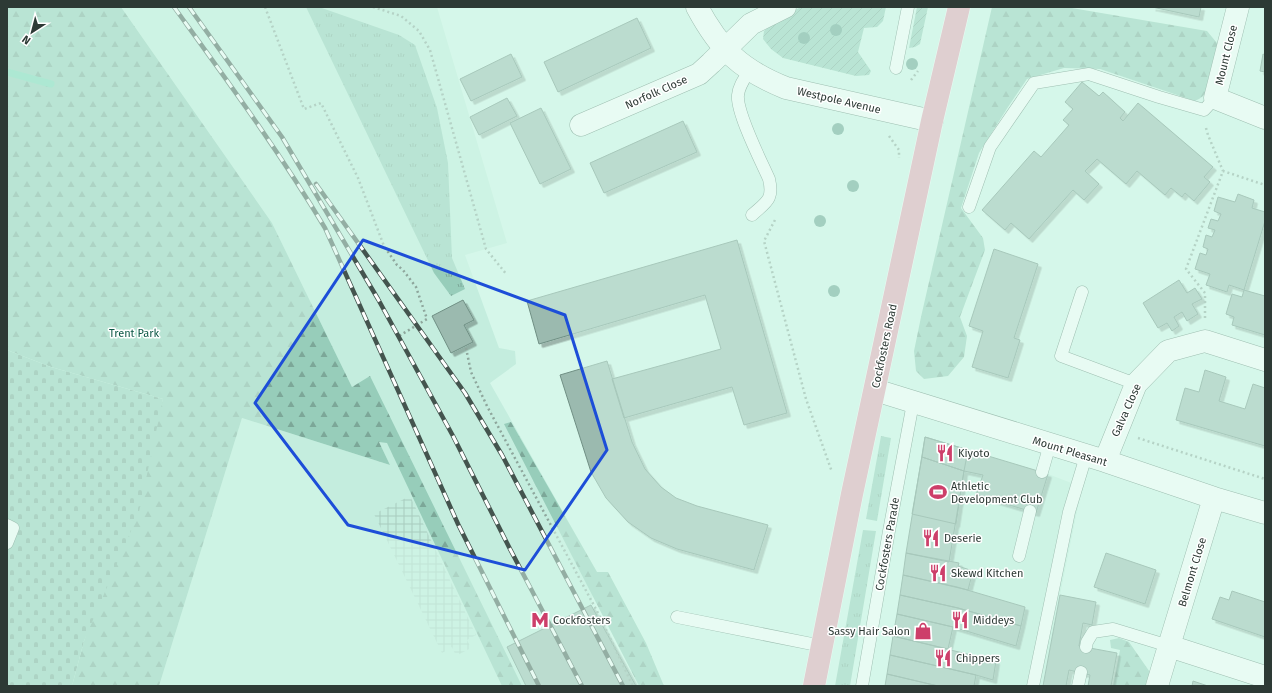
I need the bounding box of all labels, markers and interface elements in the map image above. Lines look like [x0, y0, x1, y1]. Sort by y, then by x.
north arrow [12, 12, 52, 52]
street label: Mount Close [1213, 24, 1240, 87]
text: N [20, 32, 33, 47]
street label: Norfolk Close [623, 73, 689, 112]
street label: Westpole Avenue [796, 85, 882, 116]
street label: Cockfosters Road [869, 303, 900, 389]
park label: Trent Park [109, 327, 159, 340]
street label: Galva Close [1109, 382, 1144, 439]
street label: Mount Pleasant [1031, 434, 1109, 469]
restaurant icon: Kiyoto [935, 443, 955, 463]
place label: Kiyoto [958, 447, 990, 460]
place label: Athletic Development Club [951, 480, 1043, 506]
sports icon: Athletic Development Club [928, 482, 948, 502]
street label: Cockfosters Parade [873, 496, 902, 592]
restaurant icon: Deserie [921, 528, 941, 548]
place label: Deserie [944, 532, 982, 545]
street label: Belmont Close [1176, 536, 1209, 608]
restaurant icon: Skewd Kitchen [928, 563, 948, 583]
place label: Skewd Kitchen [951, 567, 1023, 580]
metro station icon: Cockfosters [530, 610, 550, 630]
restaurant icon: Middeys [950, 610, 970, 630]
place label: Cockfosters [553, 614, 610, 627]
place label: Middeys [973, 614, 1014, 627]
shop icon: Sassy Hair Salon [913, 621, 933, 641]
place label: Sassy Hair Salon [828, 625, 910, 638]
restaurant icon: Chippers [933, 648, 953, 668]
place label: Chippers [956, 652, 1000, 665]

